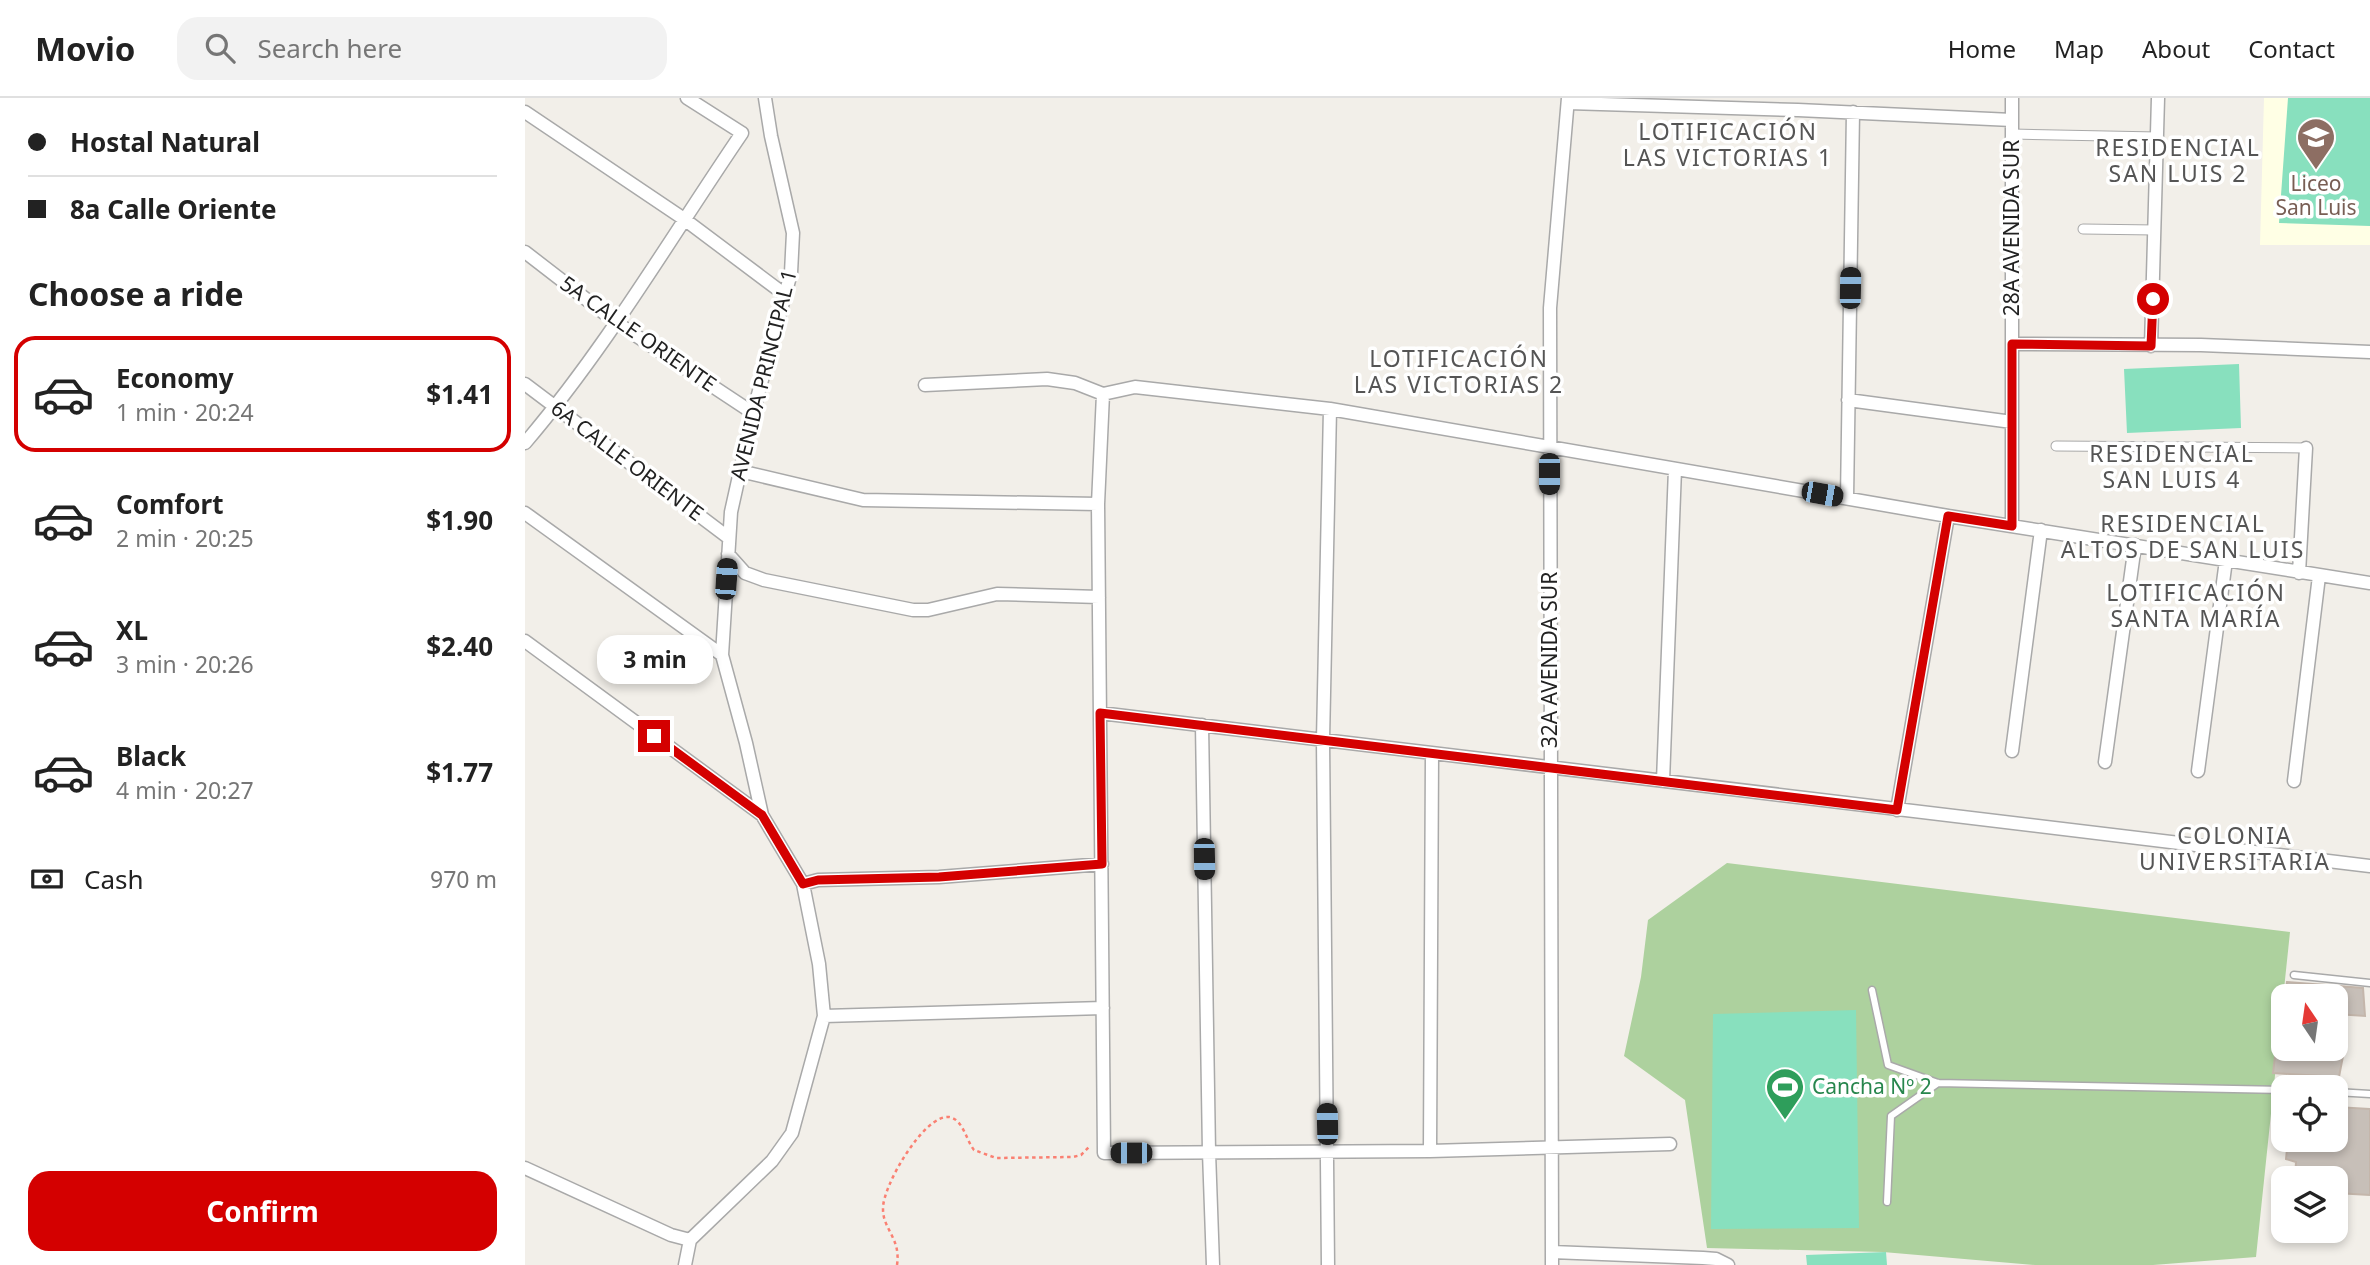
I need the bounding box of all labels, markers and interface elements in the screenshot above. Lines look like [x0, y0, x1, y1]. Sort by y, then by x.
search box [177, 17, 667, 80]
text: Movio [35, 26, 135, 71]
icon: search [201, 29, 239, 67]
text: Search here [257, 30, 402, 66]
text: Home [1948, 32, 2016, 65]
text: Map [2054, 32, 2104, 65]
text: About [2142, 32, 2210, 65]
text: Contact [2248, 32, 2335, 65]
district label: LOTIFICACIÓN LAS VICTORIAS 1 [1623, 115, 1833, 173]
school or university icon: Liceo San Luis [2295, 116, 2337, 171]
text: Hostal Natural [70, 124, 260, 160]
district label: RESIDENCIAL SAN LUIS 2 [2095, 131, 2261, 189]
street label: 28A AVENIDA SUR [1997, 140, 2025, 316]
place label: Liceo San Luis [2275, 169, 2357, 221]
text: 8a Calle Oriente [70, 191, 276, 227]
street label: AVENIDA PRINCIPAL 1 [723, 266, 803, 483]
car [1840, 267, 1861, 309]
street label: 5A CALLE ORIENTE [555, 269, 722, 398]
text: Choose a ride [28, 272, 244, 315]
route start [2137, 283, 2169, 315]
district label: LOTIFICACIÓN LAS VICTORIAS 2 [1354, 342, 1564, 400]
text: Economy [116, 360, 234, 396]
icon: car [32, 363, 95, 426]
text: $1.41 [426, 376, 493, 412]
street label: 6A CALLE ORIENTE [546, 394, 710, 527]
text: 1 min · 20:24 [116, 396, 254, 428]
district label: RESIDENCIAL SAN LUIS 4 [2089, 437, 2255, 495]
car [1539, 453, 1560, 495]
car [1800, 480, 1845, 508]
text: Comfort [116, 486, 224, 522]
icon: car [32, 489, 95, 552]
text: $1.90 [426, 502, 493, 538]
district label: RESIDENCIAL ALTOS DE SAN LUIS [2061, 507, 2305, 565]
text: 2 min · 20:25 [116, 522, 254, 554]
car [715, 557, 738, 601]
street label: 32A AVENIDA SUR [1535, 572, 1563, 748]
district label: LOTIFICACIÓN SANTA MARÍA [2106, 576, 2286, 634]
text: XL [116, 612, 148, 648]
icon: car [32, 615, 95, 678]
text: $2.40 [426, 628, 493, 664]
callout: 3 min [596, 634, 712, 684]
text: 3 min [623, 643, 687, 675]
text: 3 min · 20:26 [116, 648, 254, 680]
route end [638, 720, 670, 752]
text: Black [116, 738, 186, 774]
icon: car [32, 741, 95, 804]
text: $1.77 [426, 754, 493, 790]
text: 4 min · 20:27 [116, 774, 254, 806]
district label: COLONIA UNIVERSITARIA [2139, 819, 2331, 877]
car [1194, 838, 1215, 880]
icon: cash [28, 860, 66, 898]
text: Cash [84, 861, 144, 897]
text: 970 m [430, 863, 497, 895]
north arrow [2271, 984, 2349, 1060]
map controls [2271, 984, 2348, 1243]
sports icon: Cancha Nº 2 [1764, 1066, 1806, 1121]
place label: Cancha Nº 2 [1812, 1072, 1932, 1100]
button: locate [2271, 1075, 2348, 1152]
car [1317, 1103, 1338, 1145]
car [1111, 1143, 1153, 1164]
button: layers [2271, 1166, 2348, 1243]
button: Confirm [28, 1171, 497, 1251]

